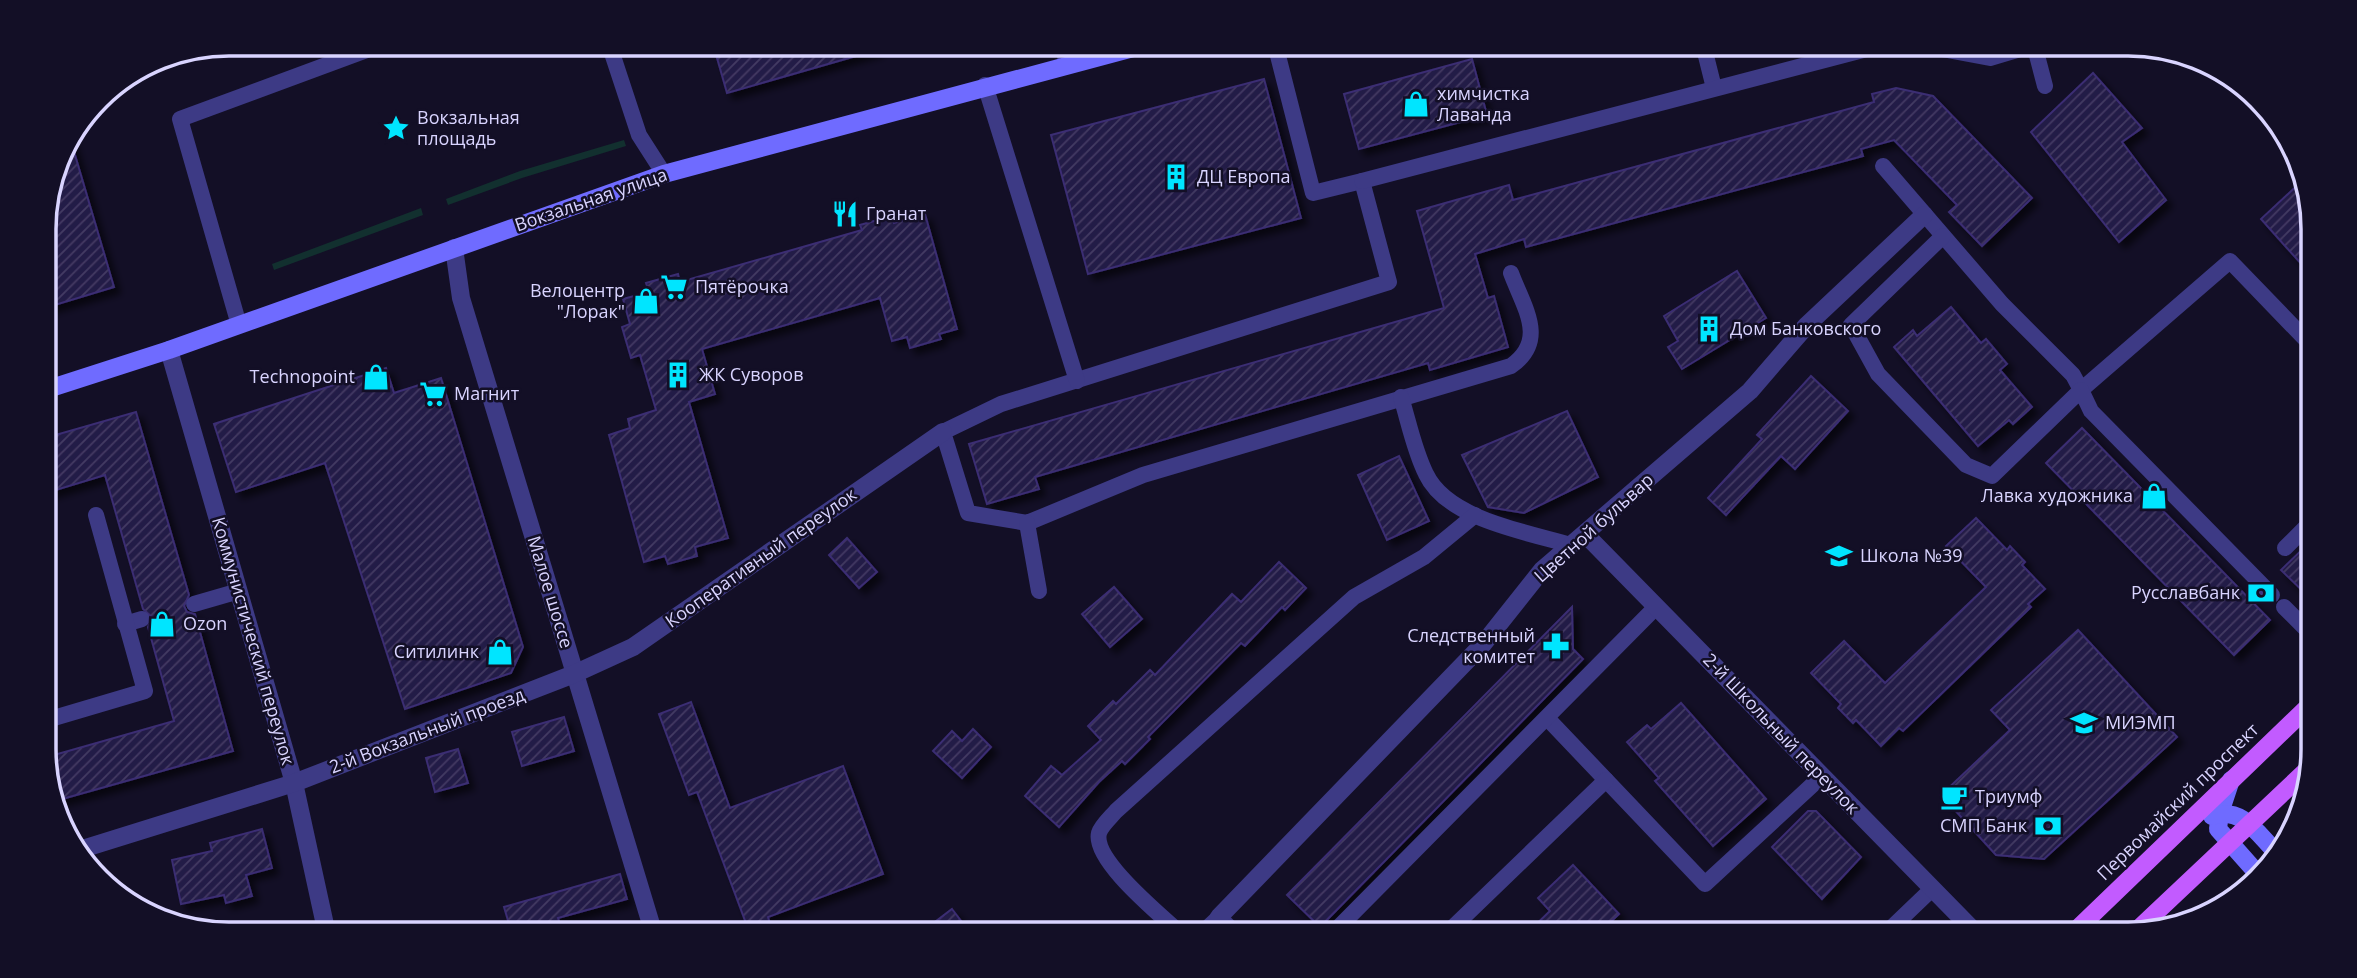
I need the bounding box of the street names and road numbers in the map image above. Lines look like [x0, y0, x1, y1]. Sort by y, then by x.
street label: Вокзальная улица [511, 162, 670, 236]
street label: Цветной бульвар [1529, 467, 1658, 587]
street label: Кооперативный переулок [660, 481, 861, 632]
street label: Коммунистический переулок [207, 514, 301, 768]
street label: Малое шоссе [522, 533, 579, 651]
street label: 2-й Школьный переулок [1698, 648, 1866, 819]
street label: 2-й Вокзальный проезд [326, 682, 528, 778]
street label: Первомайский проспект [2091, 717, 2264, 885]

